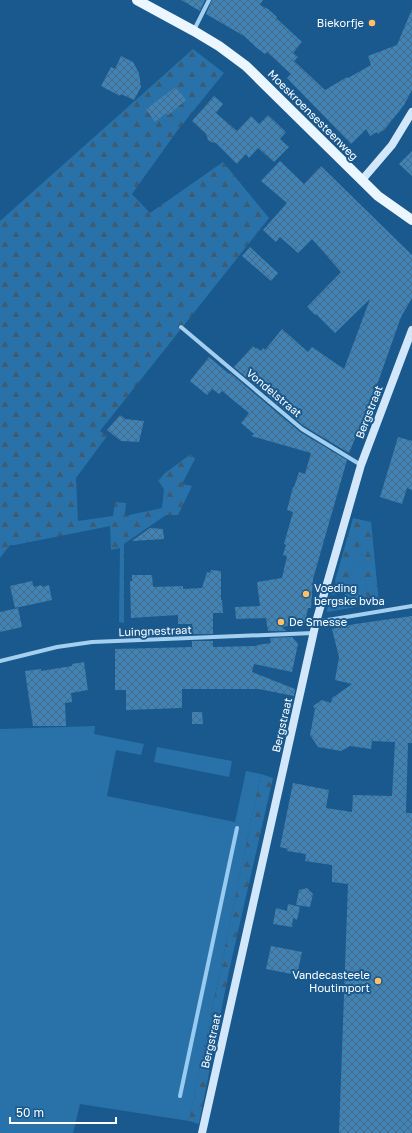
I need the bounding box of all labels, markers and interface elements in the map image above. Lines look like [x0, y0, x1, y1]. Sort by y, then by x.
place label: Biekorfje [317, 16, 364, 29]
marker: Biekorfje [367, 18, 377, 28]
street label: Moeskroensesteenweg [266, 67, 361, 162]
street label: Vondelstraat [244, 366, 304, 419]
street label: Bergstraat [352, 383, 385, 440]
place label: Voeding bergske bvba [314, 581, 385, 607]
marker: Voeding bergske bvba [301, 589, 311, 599]
place label: De Smesse [289, 615, 347, 628]
marker: De Smesse [276, 617, 286, 627]
street label: Luingnestraat [118, 623, 192, 638]
street label: Bergstraat [269, 696, 294, 754]
place label: Vandecasteele Houtimport [292, 968, 370, 994]
marker: Vandecasteele Houtimport [373, 976, 383, 986]
street label: Bergstraat [198, 1012, 223, 1070]
scale bar [10, 1099, 116, 1125]
text: 50 m [16, 1105, 44, 1120]

